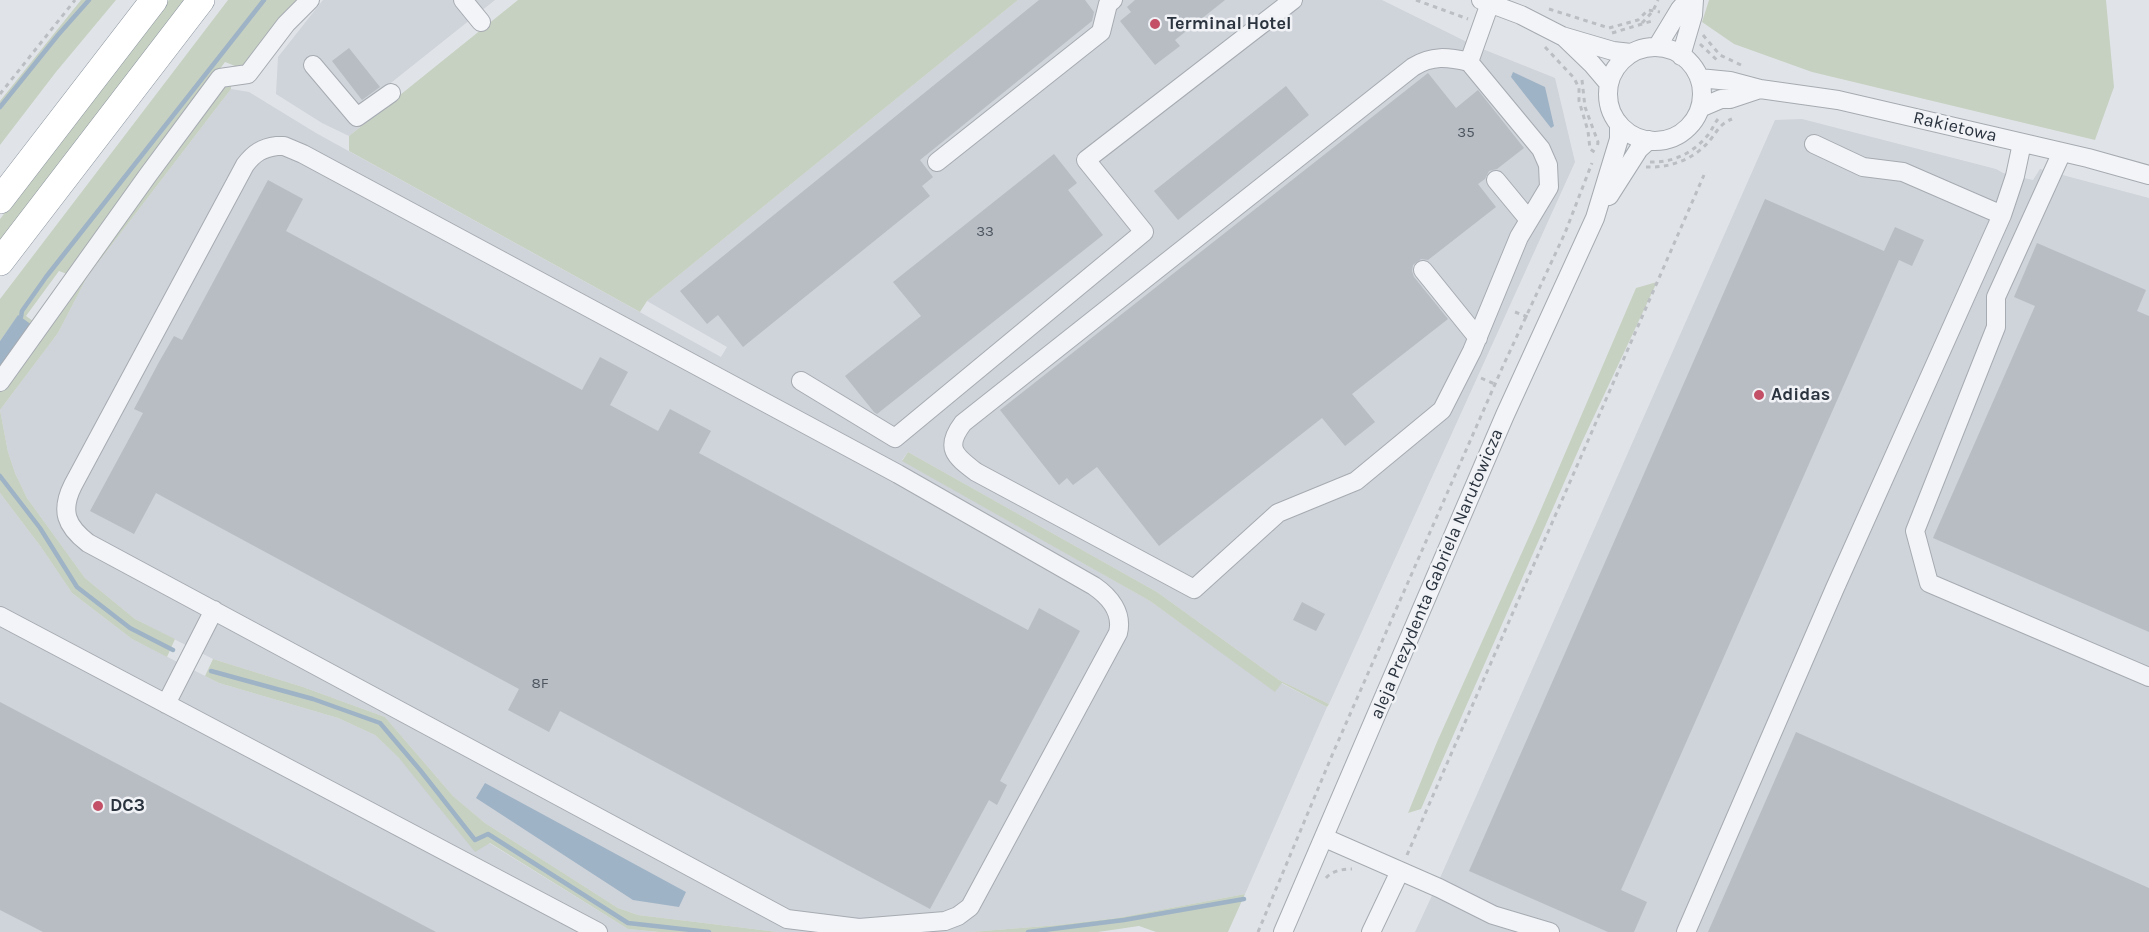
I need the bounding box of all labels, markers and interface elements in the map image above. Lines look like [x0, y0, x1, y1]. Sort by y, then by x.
place label: Terminal Hotel [1167, 13, 1291, 35]
marker: Terminal Hotel [1148, 17, 1162, 31]
street label: Rakietowa [1911, 107, 1999, 147]
house number: 35 [1457, 124, 1475, 142]
house number: 33 [976, 223, 994, 241]
place label: Adidas [1771, 384, 1830, 406]
marker: Adidas [1752, 388, 1766, 402]
street label: aleja Prezydenta Gabriela Narutowicza [1366, 426, 1508, 722]
house number: 8F [531, 675, 549, 693]
place label: DC3 [110, 795, 145, 817]
marker: DC3 [91, 799, 105, 813]

